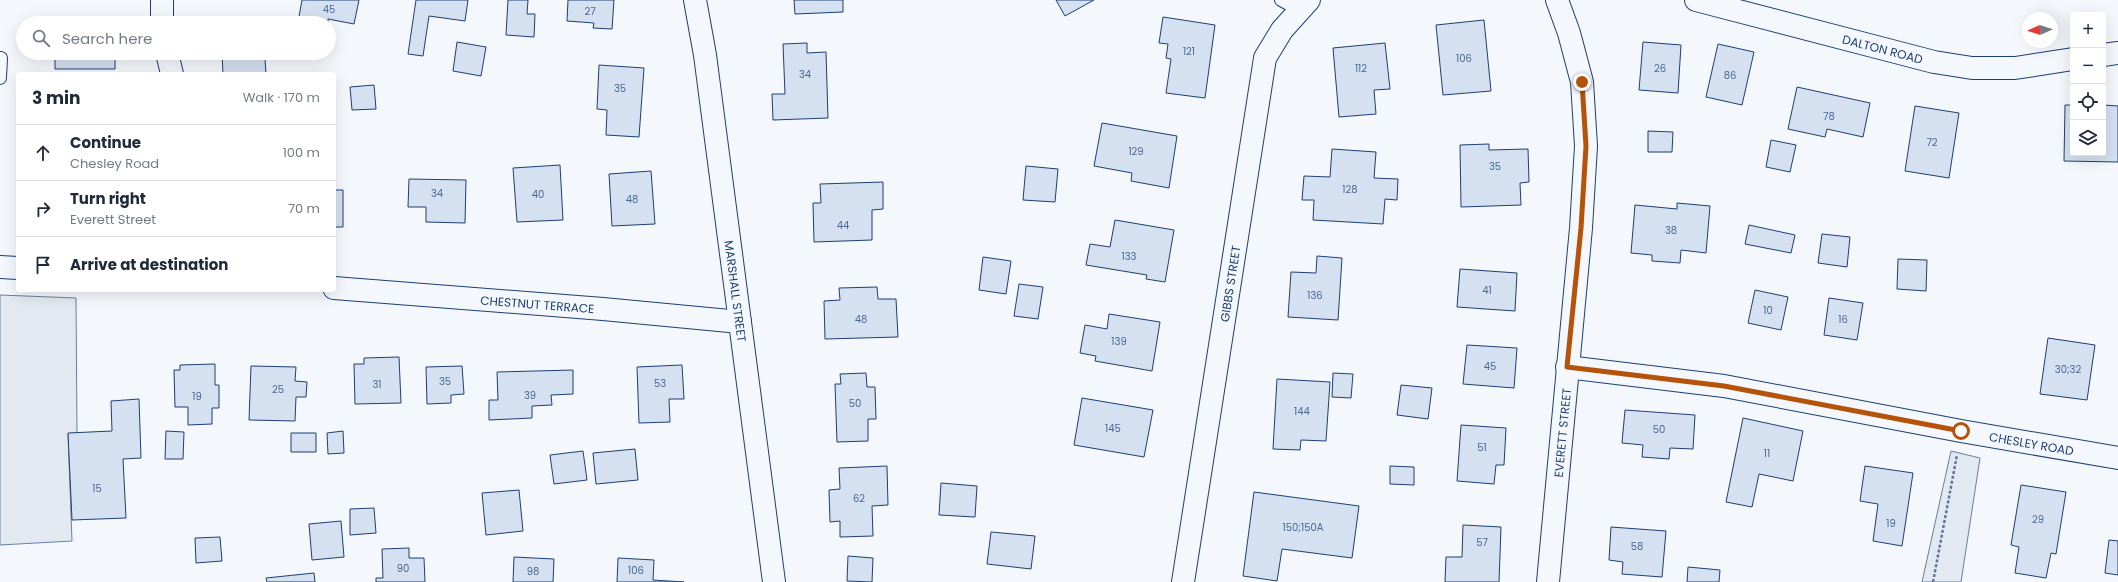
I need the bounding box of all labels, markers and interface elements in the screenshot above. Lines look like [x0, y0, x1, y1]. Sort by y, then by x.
house number: 45 [323, 2, 335, 17]
house number: 27 [584, 4, 596, 19]
north arrow [2022, 12, 2058, 48]
map controls [2070, 12, 2106, 156]
button: + [2070, 12, 2106, 48]
search box [16, 16, 336, 60]
icon: search [30, 27, 52, 49]
text: Search here [62, 28, 152, 49]
street label: DALTON ROAD [1841, 30, 1925, 67]
house number: 121 [1183, 44, 1195, 59]
button: − [2070, 48, 2106, 84]
house number: 106 [1456, 51, 1472, 66]
house number: 112 [1355, 61, 1367, 76]
house number: 26 [1654, 61, 1666, 76]
house number: 34 [799, 67, 811, 82]
house number: 86 [1724, 68, 1736, 83]
route end [1573, 73, 1591, 91]
house number: 35 [614, 81, 626, 96]
button: locate [2070, 84, 2106, 120]
text: 3 min [32, 86, 80, 110]
text: Walk · 170 m [243, 88, 320, 107]
house number: 78 [1823, 109, 1835, 124]
button: layers [2070, 120, 2106, 156]
text: Continue [70, 132, 141, 153]
house number: 72 [1926, 135, 1938, 150]
icon: ahead [32, 142, 54, 164]
text: 100 m [283, 143, 320, 162]
house number: 129 [1128, 144, 1144, 159]
text: Chesley Road [70, 154, 159, 173]
house number: 35 [1489, 159, 1501, 174]
house number: 128 [1342, 182, 1358, 197]
house number: 34 [431, 186, 443, 201]
house number: 40 [532, 187, 544, 202]
text: Turn right [70, 188, 146, 209]
house number: 48 [626, 192, 638, 207]
icon: right [32, 198, 54, 220]
text: 70 m [288, 199, 320, 218]
text: Everett Street [70, 210, 156, 229]
house number: 44 [837, 218, 849, 233]
house number: 38 [1665, 223, 1677, 238]
street label: MARSHALL STREET [721, 239, 751, 343]
street label: GIBBS STREET [1215, 244, 1244, 323]
house number: 133 [1122, 249, 1137, 264]
icon: arrive [32, 254, 54, 276]
text: Arrive at destination [70, 254, 228, 275]
house number: 41 [1482, 283, 1492, 298]
house number: 136 [1307, 288, 1323, 303]
street label: CHESTNUT TERRACE [480, 291, 595, 317]
house number: 10 [1763, 303, 1773, 318]
house number: 48 [855, 312, 867, 327]
house number: 16 [1838, 312, 1848, 327]
house number: 139 [1111, 334, 1127, 349]
house number: 45 [1484, 359, 1496, 374]
house number: 30;32 [2055, 362, 2081, 377]
house number: 35 [439, 374, 451, 389]
house number: 53 [654, 376, 666, 391]
house number: 31 [372, 377, 382, 392]
house number: 25 [272, 382, 284, 397]
street label: EVERETT STREET [1549, 387, 1575, 478]
house number: 39 [524, 388, 536, 403]
house number: 19 [192, 389, 202, 404]
house number: 50 [849, 396, 861, 411]
house number: 144 [1294, 404, 1310, 419]
house number: 145 [1105, 421, 1121, 436]
house number: 50 [1653, 422, 1665, 437]
route start [1952, 422, 1970, 440]
street label: CHESLEY ROAD [1988, 428, 2075, 459]
house number: 51 [1477, 440, 1487, 455]
house number: 11 [1764, 446, 1770, 461]
house number: 15 [92, 481, 102, 496]
house number: 62 [853, 491, 865, 506]
house number: 29 [2032, 512, 2044, 527]
house number: 19 [1886, 516, 1896, 531]
house number: 150;150A [1283, 520, 1324, 535]
house number: 57 [1476, 535, 1488, 550]
house number: 58 [1631, 539, 1643, 554]
house number: 90 [397, 561, 409, 576]
house number: 106 [628, 563, 644, 578]
house number: 98 [527, 564, 539, 579]

